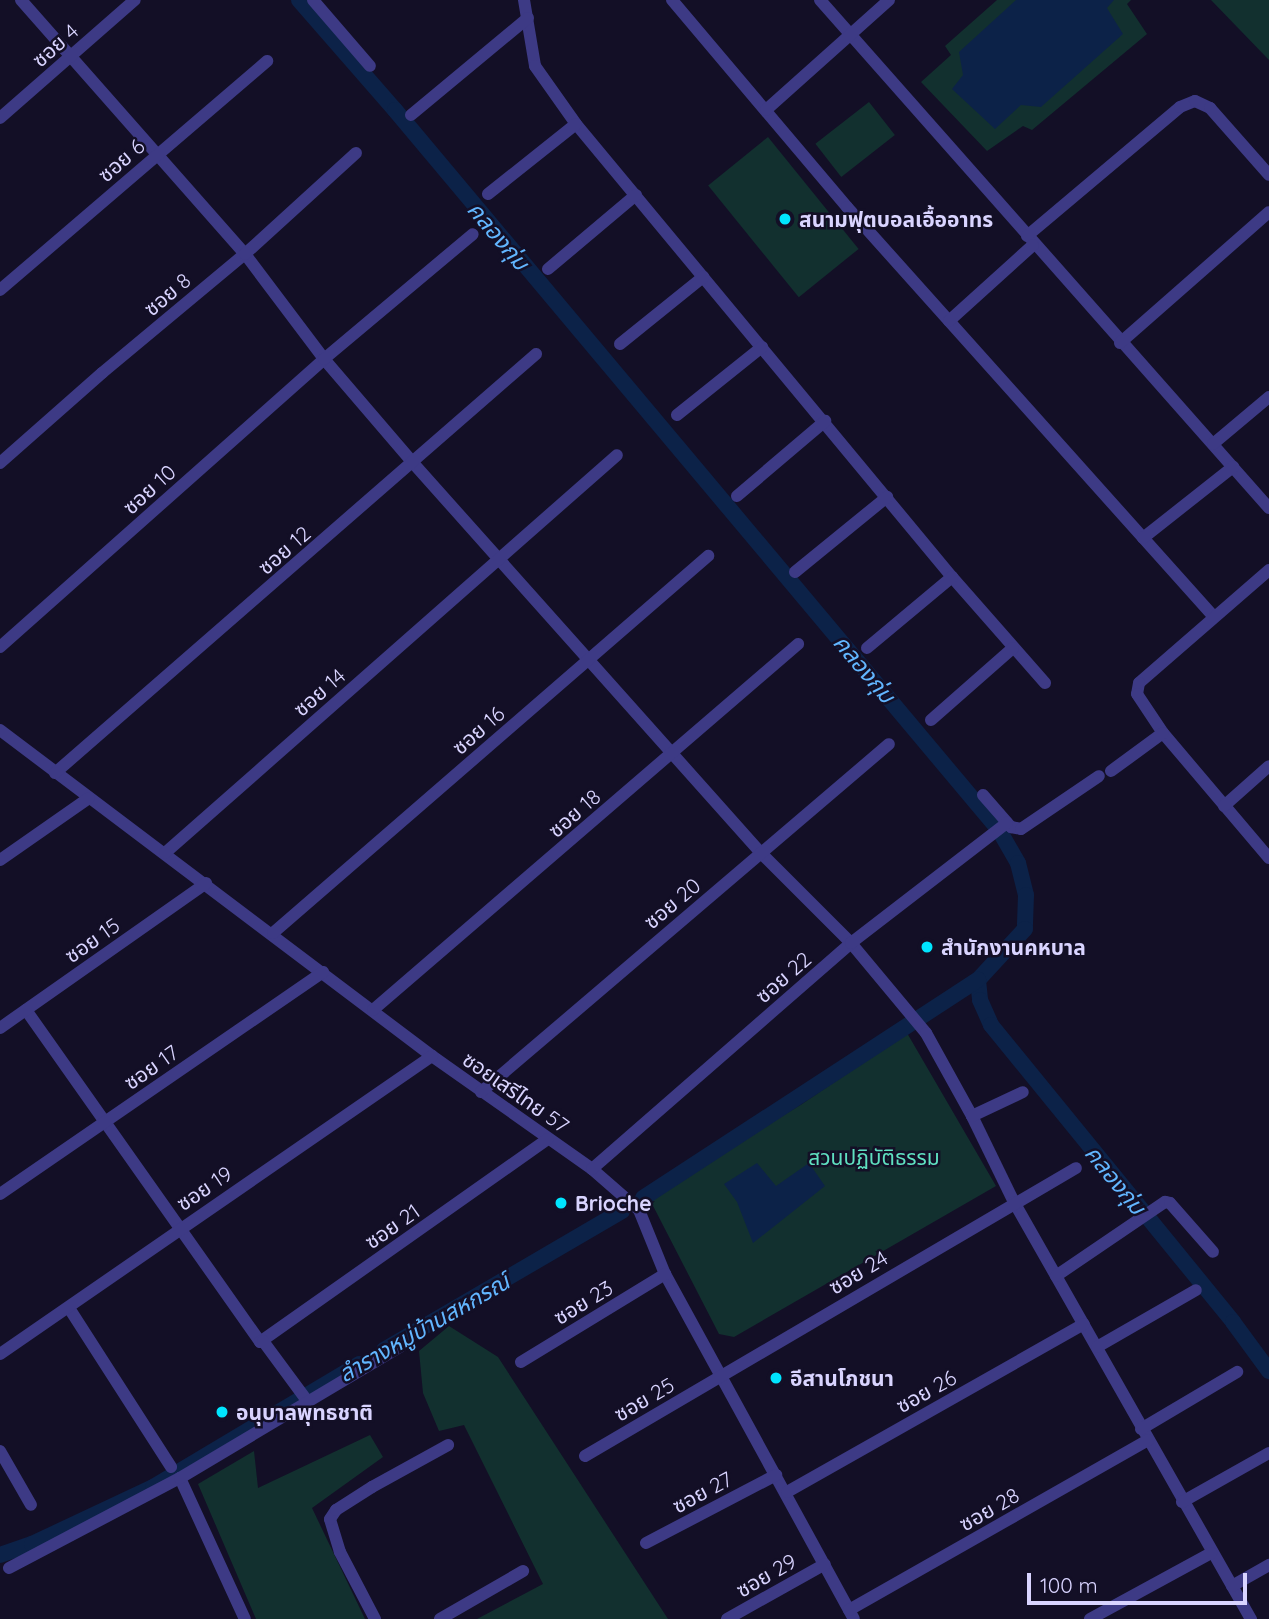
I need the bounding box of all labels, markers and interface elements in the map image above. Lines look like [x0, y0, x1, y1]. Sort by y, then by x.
street label: ซอย 4 [27, 18, 83, 72]
street label: ซอย 6 [93, 133, 149, 187]
water label: คลองกุ่ม [461, 196, 535, 276]
place label: สนามฟุตบอลเอื้ออาทร [799, 206, 993, 232]
marker: สนามฟุตบอลเอื้ออาทร [777, 211, 793, 227]
street label: ซอย 8 [138, 267, 196, 321]
street label: ซอย 10 [117, 459, 181, 519]
street label: ซอย 12 [253, 520, 315, 580]
water label: คลองกุ่ม [827, 629, 901, 709]
street label: ซอย 14 [288, 663, 350, 721]
street label: ซอย 16 [447, 700, 509, 760]
street label: ซอย 18 [543, 783, 605, 843]
street label: ซอย 20 [639, 872, 705, 934]
street label: ซอย 15 [60, 912, 124, 968]
place label: สำนักงานคหบาล [941, 934, 1086, 960]
marker: สำนักงานคหบาล [919, 939, 935, 955]
street label: ซอย 22 [750, 946, 816, 1008]
street label: ซอย 17 [119, 1039, 183, 1095]
street label: ซอยเสรีไทย 57 [458, 1046, 574, 1138]
water label: คลองกุ่ม [1079, 1140, 1151, 1220]
park label: สวนปฏิบัติธรรม [808, 1144, 940, 1170]
street label: ซอย 19 [171, 1160, 237, 1216]
place label: Brioche [575, 1190, 652, 1216]
marker: Brioche [553, 1195, 569, 1211]
street label: ซอย 21 [360, 1198, 424, 1254]
street label: ซอย 24 [824, 1245, 892, 1299]
water label: ลำรางหมู่บ้านสหกรณ์ [334, 1268, 514, 1388]
street label: ซอย 23 [549, 1275, 617, 1329]
street label: ซอย 26 [892, 1364, 960, 1418]
place label: อีสานโภชนา [790, 1365, 894, 1391]
marker: อีสานโภชนา [768, 1370, 784, 1386]
street label: ซอย 25 [610, 1372, 678, 1426]
place label: อนุบาลพุทธชาติ [236, 1399, 373, 1425]
marker: อนุบาลพุทธชาติ [214, 1404, 230, 1420]
street label: ซอย 27 [668, 1466, 736, 1518]
street label: ซอย 28 [955, 1482, 1023, 1536]
street label: ซอย 29 [731, 1548, 801, 1602]
scale bar [1031, 1560, 1252, 1604]
text: 100 m [1040, 1572, 1098, 1598]

